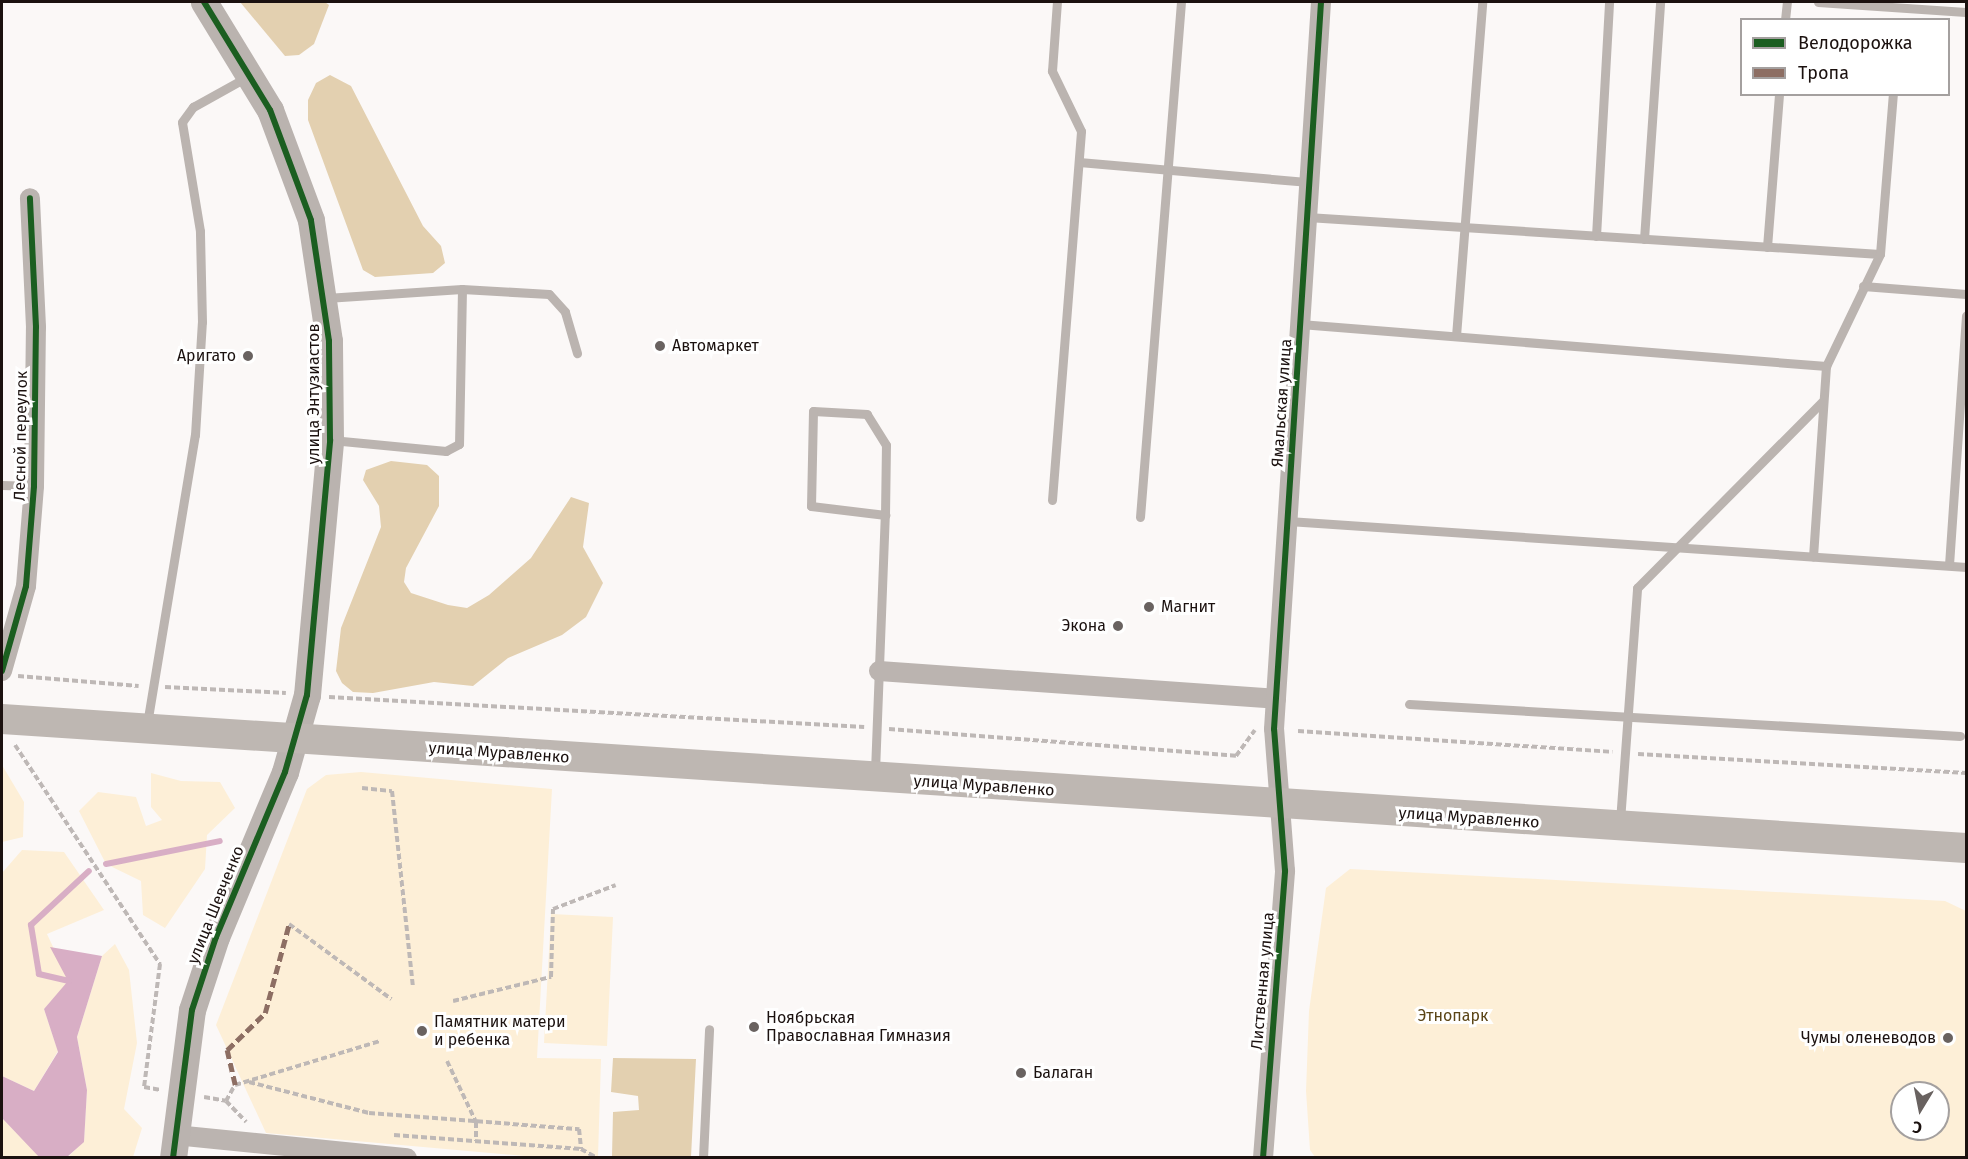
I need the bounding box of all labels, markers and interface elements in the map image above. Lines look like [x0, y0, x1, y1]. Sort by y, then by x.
legend [1740, 18, 1950, 96]
text: Велодорожка [1798, 32, 1913, 54]
text: Тропа [1798, 62, 1849, 84]
street label: улица Энтузиастов [304, 324, 324, 464]
place label: Автомаркет [672, 336, 759, 356]
street label: Ямальская улица [1268, 338, 1296, 468]
marker: Автомаркет [653, 339, 667, 353]
place label: Аригато [177, 346, 236, 366]
marker: Аригато [241, 349, 255, 363]
street label: Лесной переулок [10, 371, 32, 501]
place label: Магнит [1161, 597, 1215, 617]
marker: Магнит [1142, 600, 1156, 614]
place label: Экона [1062, 616, 1106, 636]
marker: Экона [1111, 619, 1125, 633]
street label: улица Муравленко [428, 739, 570, 767]
street label: улица Муравленко [913, 772, 1055, 800]
street label: улица Муравленко [1398, 804, 1540, 832]
street label: улица Шевченко [184, 843, 248, 967]
street label: Лиственная улица [1247, 911, 1279, 1051]
park label: Этнопарк [1418, 1006, 1488, 1026]
place label: Ноябрьская Православная Гимназия [766, 1008, 951, 1046]
place label: Памятник матери и ребенка [434, 1012, 566, 1050]
marker: Ноябрьская Православная Гимназия [747, 1020, 761, 1034]
marker: Памятник матери и ребенка [415, 1024, 429, 1038]
place label: Чумы оленеводов [1801, 1028, 1936, 1048]
marker: Чумы оленеводов [1941, 1031, 1955, 1045]
place label: Балаган [1033, 1063, 1093, 1083]
marker: Балаган [1014, 1066, 1028, 1080]
north arrow [1890, 1081, 1950, 1141]
text: С [1911, 1117, 1923, 1137]

